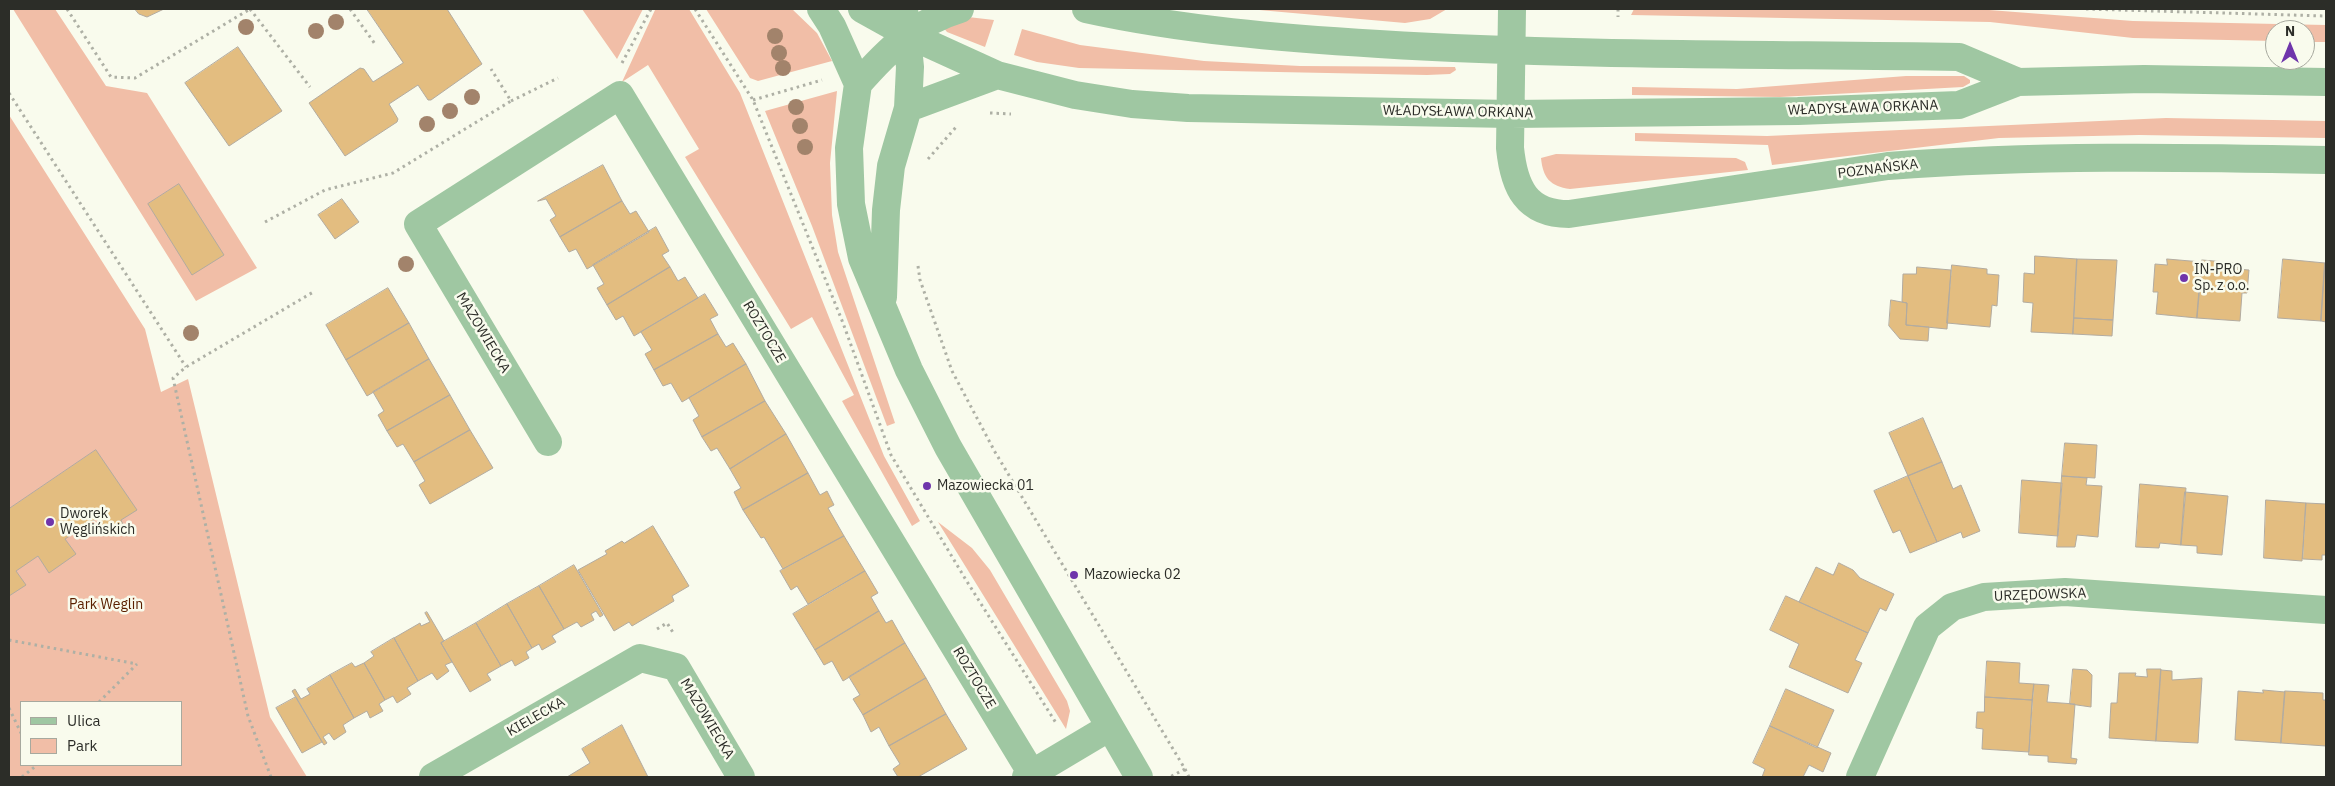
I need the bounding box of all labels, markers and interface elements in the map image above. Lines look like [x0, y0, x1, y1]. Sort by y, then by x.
north arrow [2265, 20, 2315, 70]
text: N [2285, 22, 2295, 40]
street label: WŁADYSŁAWA ORKANA [1787, 97, 1939, 119]
street label: WŁADYSŁAWA ORKANA [1383, 102, 1533, 122]
street label: POZNAŃSKA [1837, 156, 1919, 182]
place label: IN-PRO Sp. z o.o. [2194, 262, 2249, 294]
marker: IN-PRO Sp. z o.o. [2178, 272, 2190, 284]
street label: MAZOWIECKA [452, 290, 514, 376]
street label: ROZTOCZE [739, 298, 789, 366]
place label: Mazowiecka 01 [937, 478, 1034, 494]
marker: Mazowiecka 01 [921, 480, 933, 492]
place label: Dworek Węglińskich [60, 506, 135, 538]
marker: Dworek Węglińskich [44, 516, 56, 528]
place label: Mazowiecka 02 [1084, 567, 1181, 583]
marker: Mazowiecka 02 [1068, 569, 1080, 581]
street label: URZĘDOWSKA [1993, 585, 2087, 605]
park label: Park Weglin [69, 597, 143, 613]
street label: ROZTOCZE [949, 644, 999, 712]
street label: MAZOWIECKA [676, 676, 738, 762]
street label: KIELECKA [504, 694, 568, 740]
legend [20, 701, 182, 766]
text: Ulica [67, 711, 101, 730]
text: Park [67, 736, 97, 755]

